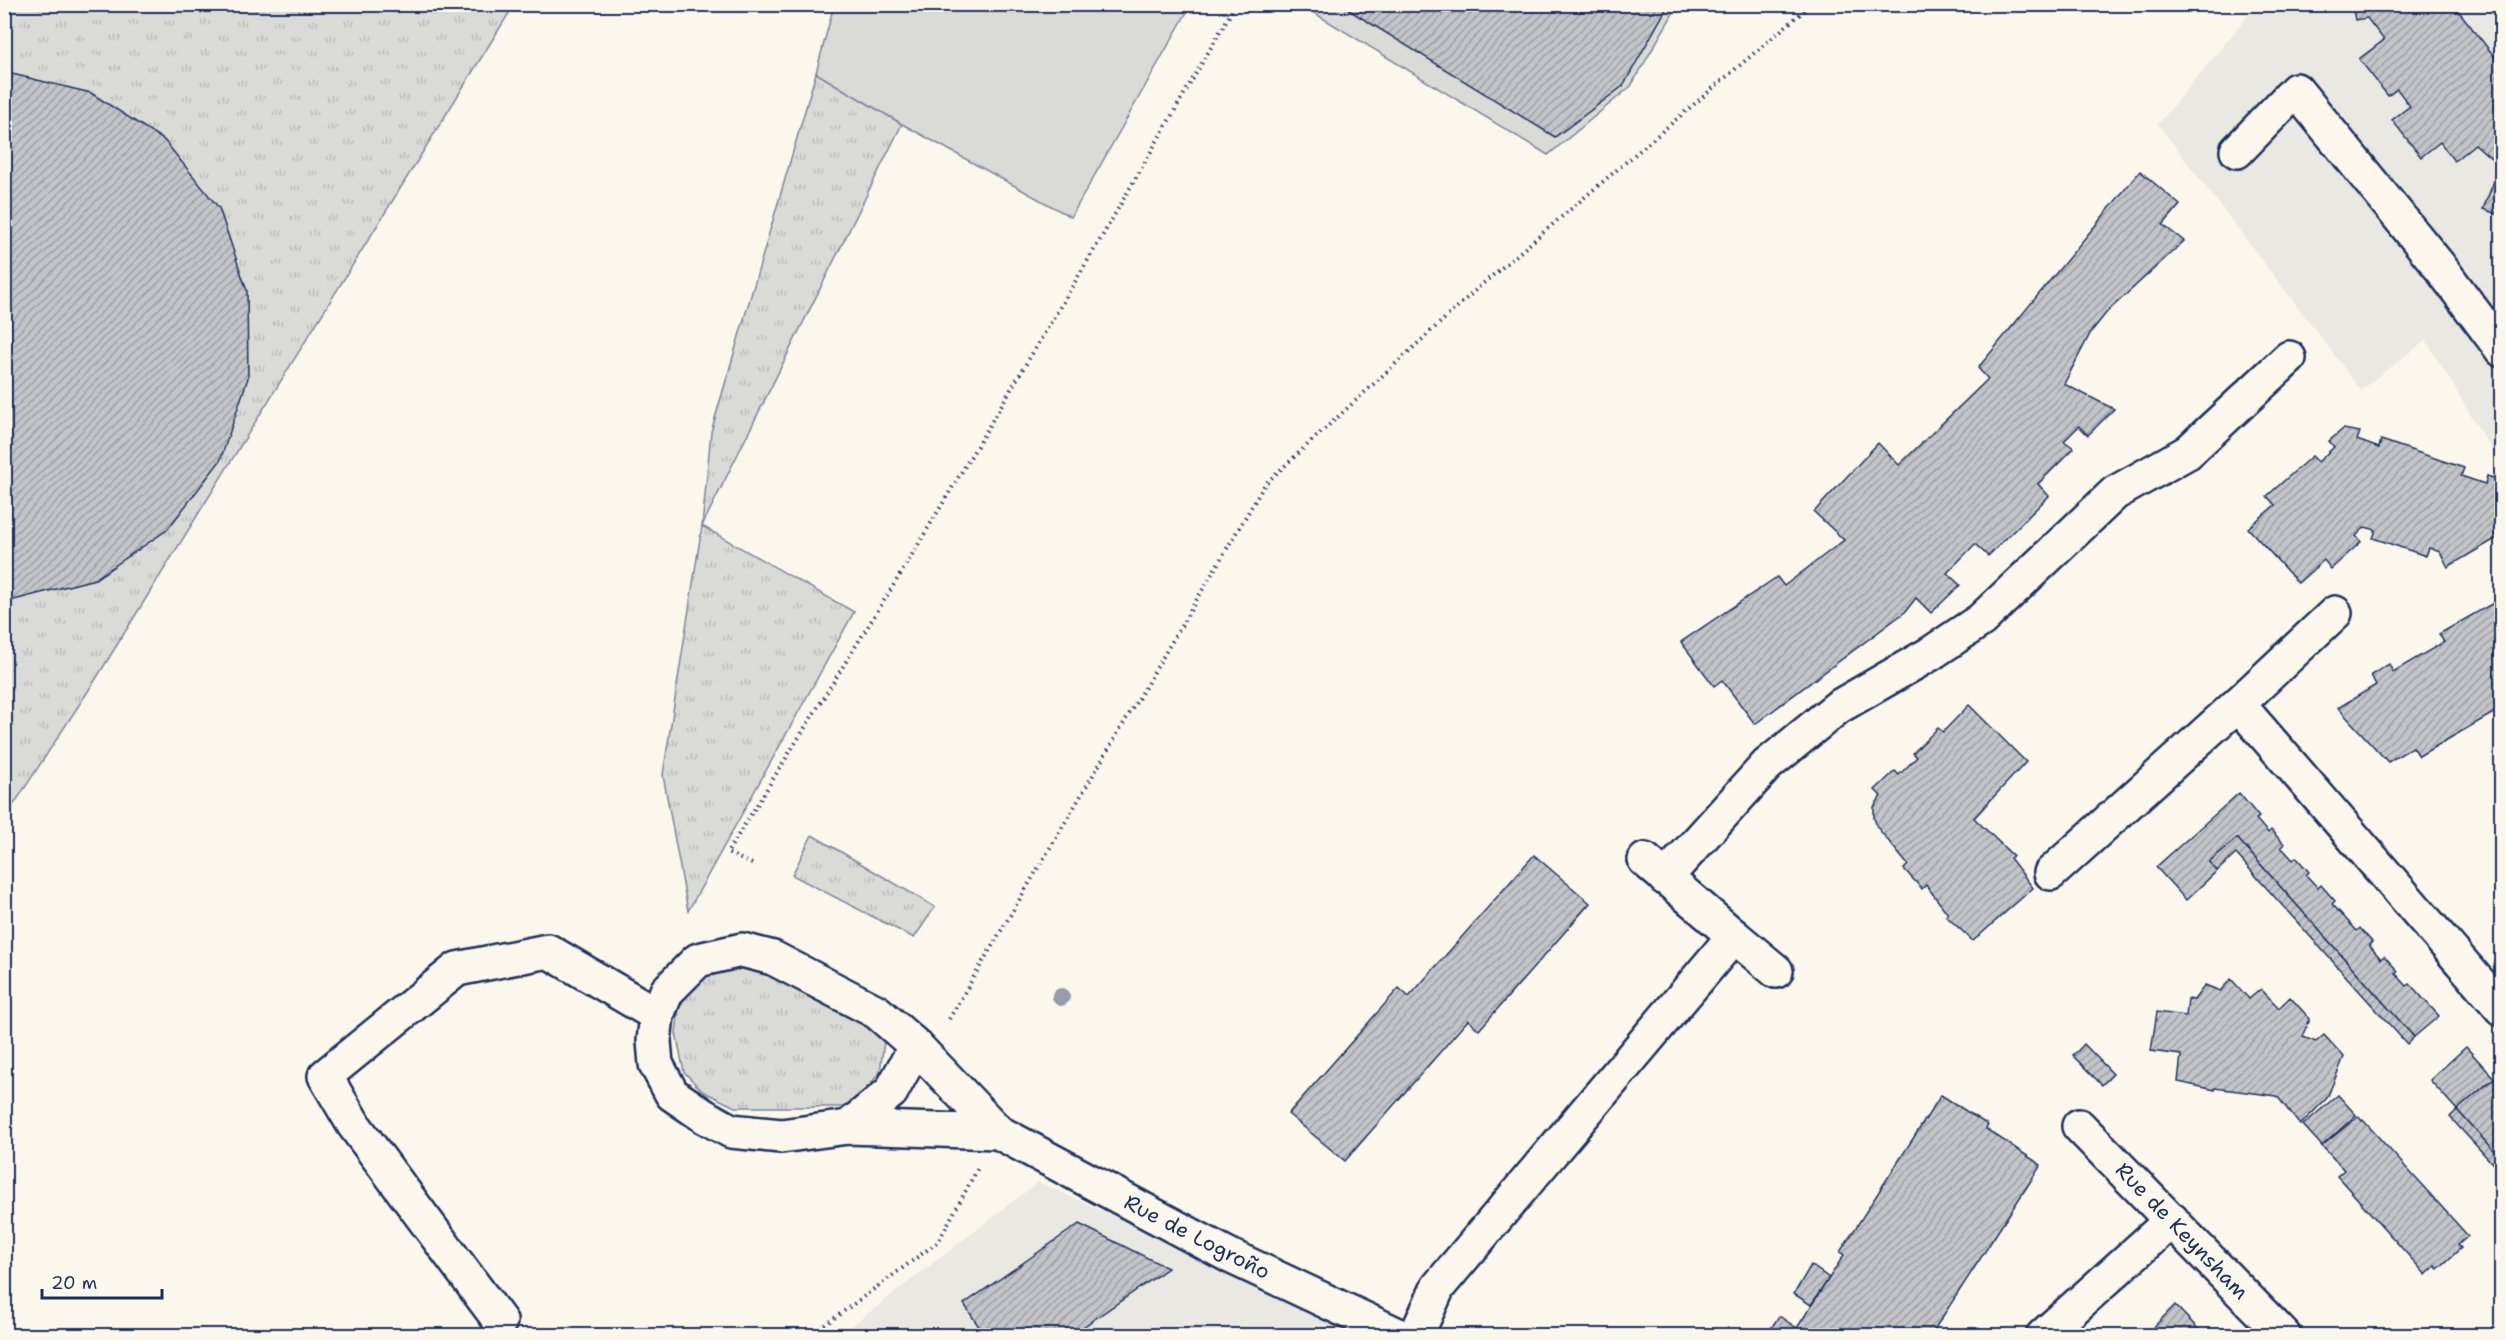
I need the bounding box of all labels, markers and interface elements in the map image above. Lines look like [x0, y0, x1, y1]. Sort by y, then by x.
street label: Rue de Keynsham [2109, 1156, 2255, 1306]
street label: Rue de Logroño [1119, 1188, 1275, 1286]
scale bar [42, 1262, 162, 1300]
text: 20 m [51, 1271, 97, 1295]

